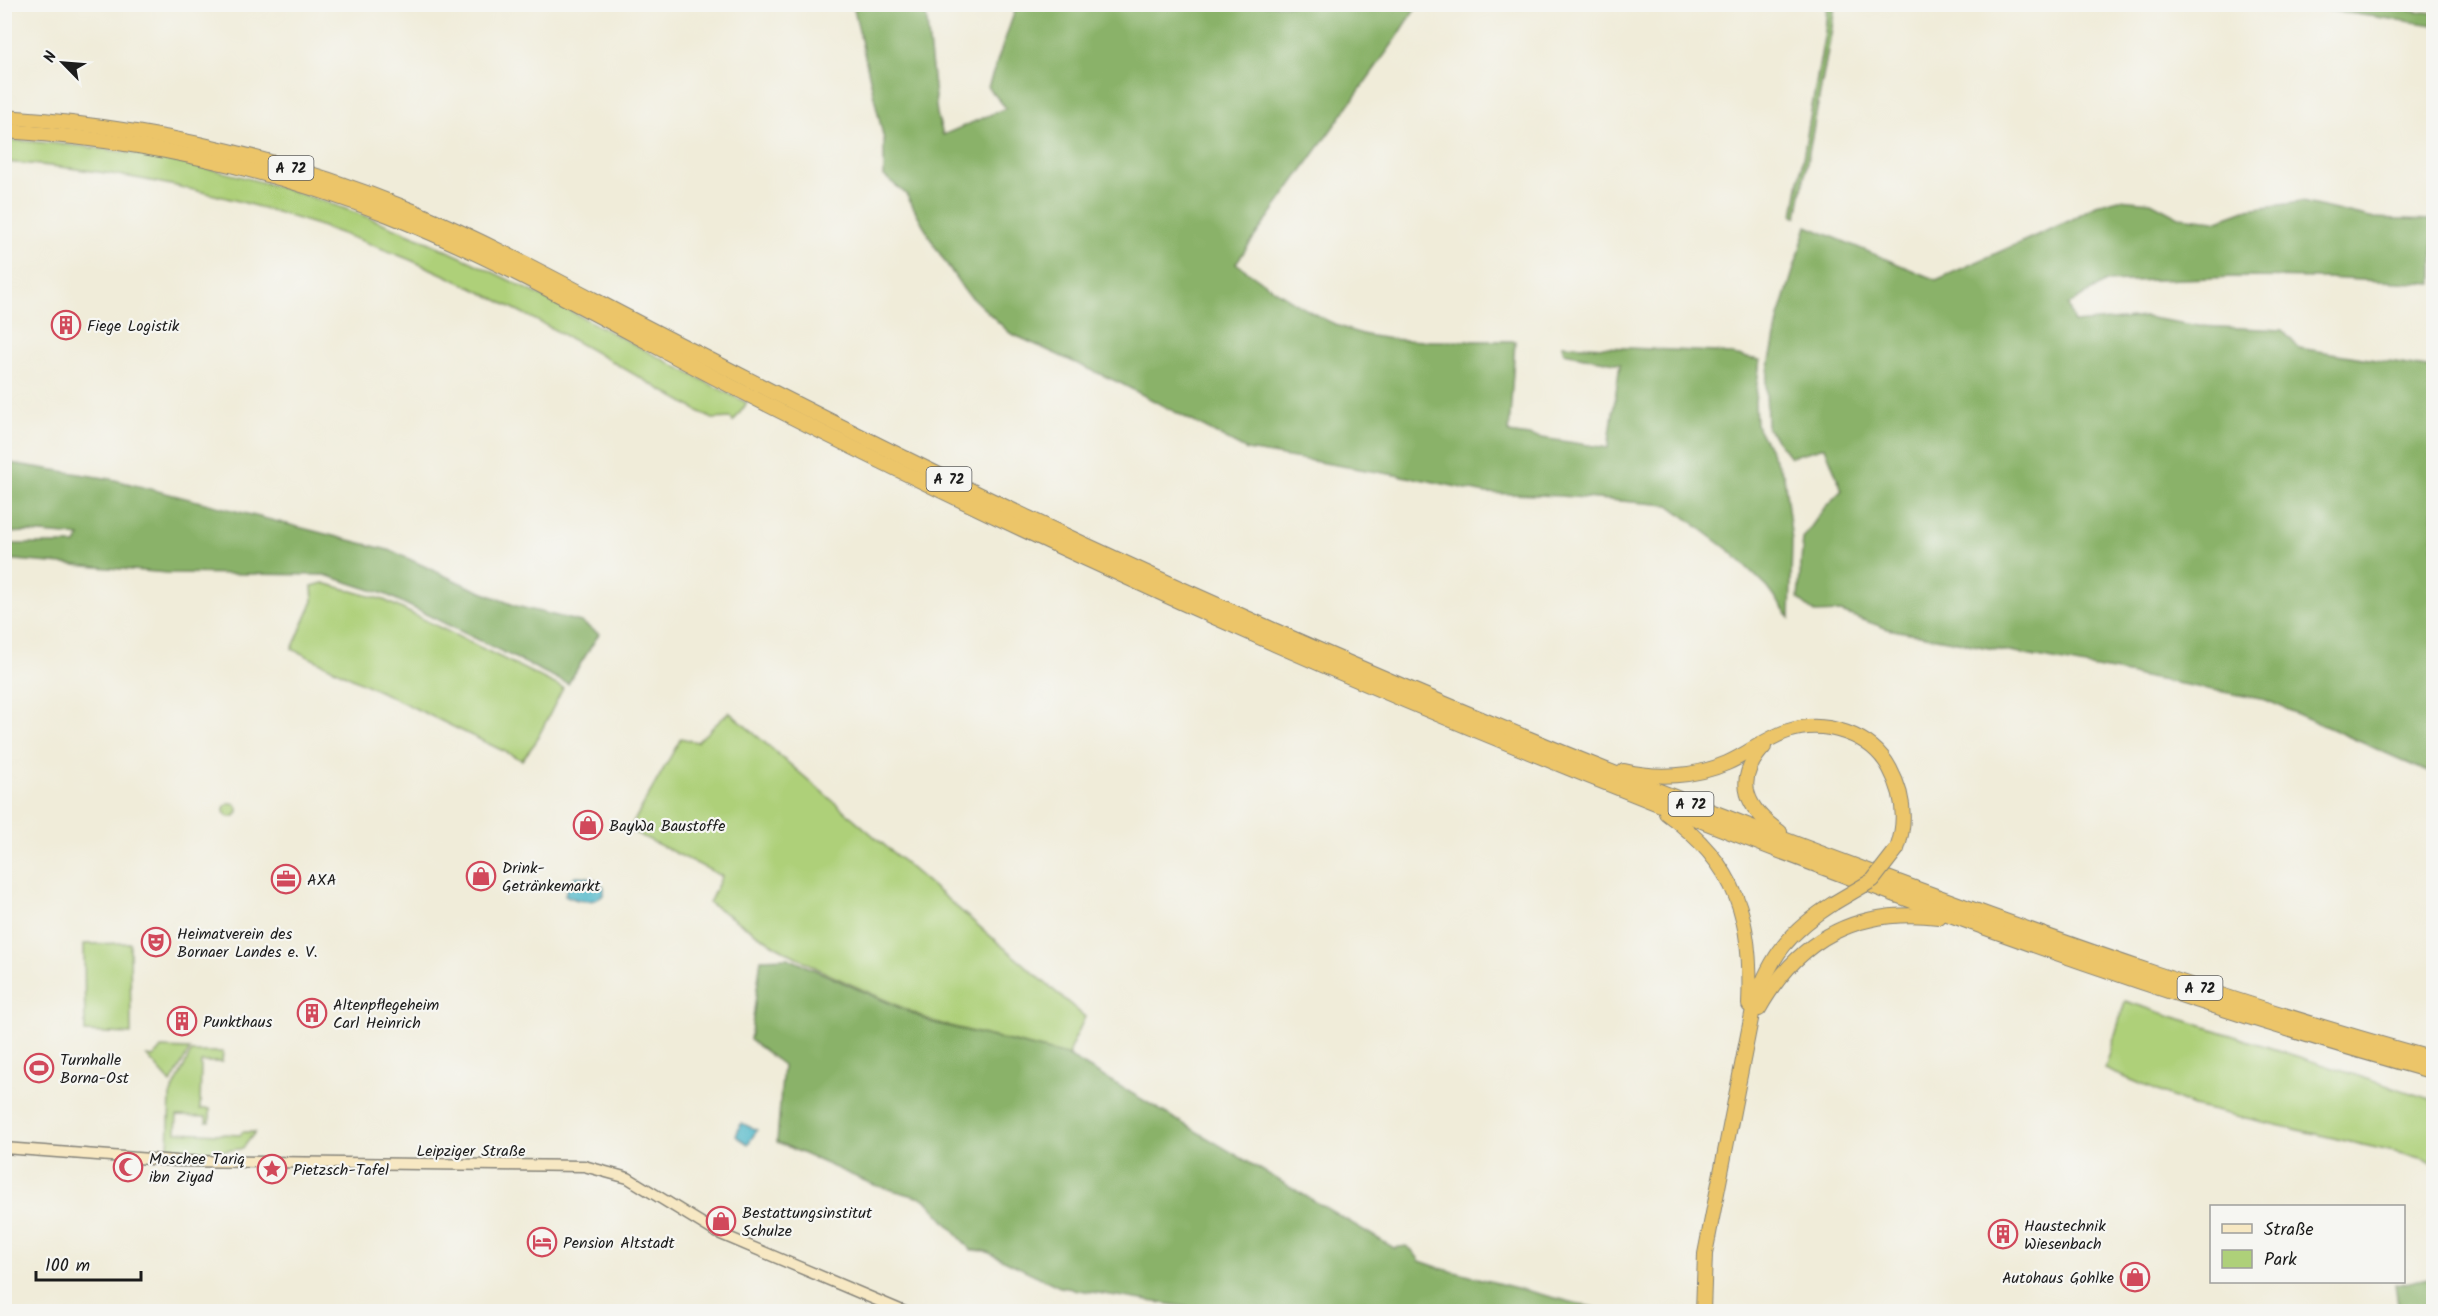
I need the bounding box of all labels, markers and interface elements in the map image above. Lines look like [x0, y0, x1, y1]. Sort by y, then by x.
north arrow [33, 33, 93, 93]
text: N [37, 47, 64, 67]
road number: A 72 [268, 156, 314, 180]
building icon: Fiege Logistik [50, 309, 82, 341]
place label: Fiege Logistik [87, 314, 180, 339]
road number: A 72 [926, 467, 972, 491]
road number: A 72 [1668, 792, 1714, 816]
shop icon: BayWa Baustoffe [572, 809, 604, 841]
place label: BayWa Baustoffe [609, 814, 726, 839]
place label: Drink- Getränkemarkt [502, 856, 601, 899]
shop icon: Drink- Getränkemarkt [465, 860, 497, 892]
office icon: AXA [270, 863, 302, 895]
place label: AXA [307, 868, 337, 893]
place label: Heimatverein des Bornaer Landes e. V. [177, 922, 318, 965]
theatre icon: Heimatverein des Bornaer Landes e. V. [140, 926, 172, 958]
road number: A 72 [2178, 976, 2222, 1000]
place label: Altenpflegeheim Carl Heinrich [333, 993, 439, 1036]
building icon: Altenpflegeheim Carl Heinrich [296, 997, 328, 1029]
building icon: Punkthaus [166, 1005, 198, 1037]
place label: Punkthaus [203, 1010, 272, 1035]
place label: Turnhalle Borna-Ost [60, 1048, 130, 1091]
sports icon: Turnhalle Borna-Ost [23, 1052, 55, 1084]
street label: Leipziger Straße [417, 1139, 525, 1164]
place label: Moschee Tariq ibn Ziyad [149, 1147, 245, 1190]
mosque icon: Moschee Tariq ibn Ziyad [112, 1151, 144, 1183]
place icon: Pietzsch-Tafel [256, 1153, 288, 1185]
place label: Pietzsch-Tafel [293, 1158, 389, 1183]
place label: Bestattungsinstitut Schulze [742, 1201, 873, 1244]
shop icon: Bestattungsinstitut Schulze [705, 1205, 737, 1237]
legend [2210, 1205, 2405, 1283]
place label: Haustechnik Wiesenbach [2024, 1214, 2106, 1257]
text: Straße [2264, 1216, 2314, 1245]
building icon: Haustechnik Wiesenbach [1987, 1218, 2019, 1250]
hotel icon: Pension Altstadt [526, 1226, 558, 1258]
place label: Pension Altstadt [563, 1231, 676, 1256]
scale bar [36, 1244, 141, 1282]
text: Park [2264, 1246, 2297, 1275]
text: 100 m [45, 1252, 90, 1281]
shop icon: Autohaus Gohlke [2119, 1261, 2151, 1293]
place label: Autohaus Gohlke [2002, 1266, 2114, 1291]

